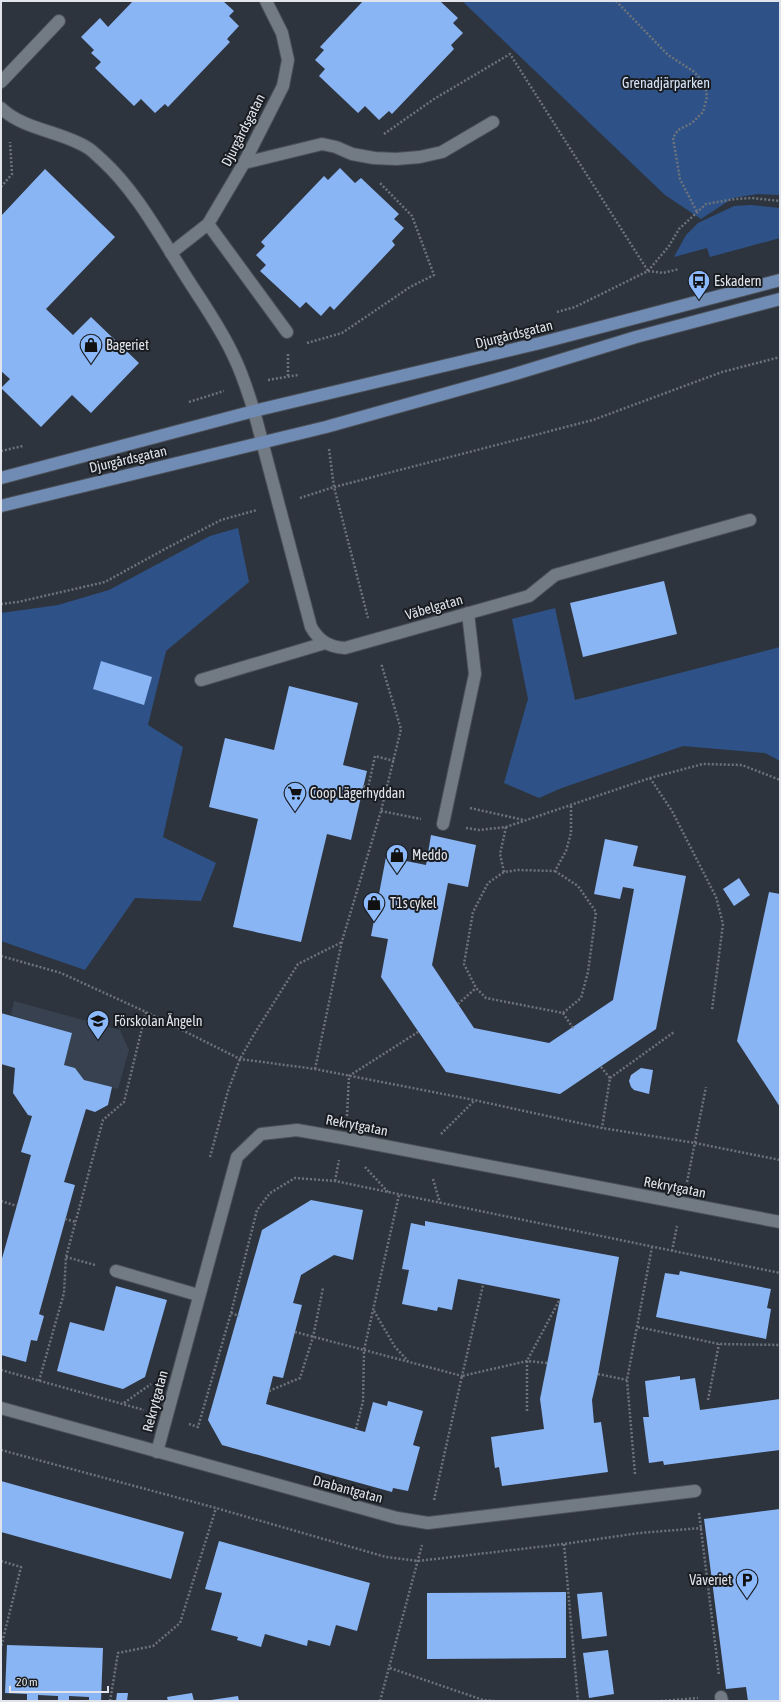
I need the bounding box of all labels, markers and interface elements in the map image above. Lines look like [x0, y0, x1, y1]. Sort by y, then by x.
park label: Grenadjärparken [622, 75, 710, 91]
street label: Djurgårdsgatan [218, 91, 268, 169]
bus stop icon: Eskadern [686, 268, 712, 301]
place label: Eskadern [714, 273, 762, 289]
street label: Djurgårdsgatan [474, 317, 554, 351]
shop icon: Bageriet [78, 332, 104, 365]
place label: Bageriet [106, 337, 149, 353]
street label: Djurgårdsgatan [88, 442, 168, 476]
street label: Väbelgatan [403, 591, 465, 623]
supermarket icon: Coop Lägerhyddan [282, 780, 308, 813]
place label: Coop Lägerhyddan [310, 785, 405, 801]
shop icon: Meddo [384, 842, 410, 875]
place label: Meddo [412, 847, 448, 863]
shop icon: T1s cykel [361, 890, 387, 923]
place label: T1s cykel [390, 895, 437, 911]
school or university icon: Förskolan Ängeln [85, 1008, 111, 1041]
place label: Förskolan Ängeln [114, 1013, 203, 1029]
street label: Rekrytgatan [325, 1111, 389, 1139]
street label: Rekrytgatan [643, 1173, 707, 1201]
street label: Rekrytgatan [139, 1368, 171, 1434]
street label: Drabantgatan [311, 1472, 385, 1506]
parking icon: Väveriet [734, 1567, 760, 1600]
place label: Väveriet [689, 1572, 732, 1588]
scale bar [10, 1668, 108, 1694]
text: 20 m [16, 1675, 38, 1689]

